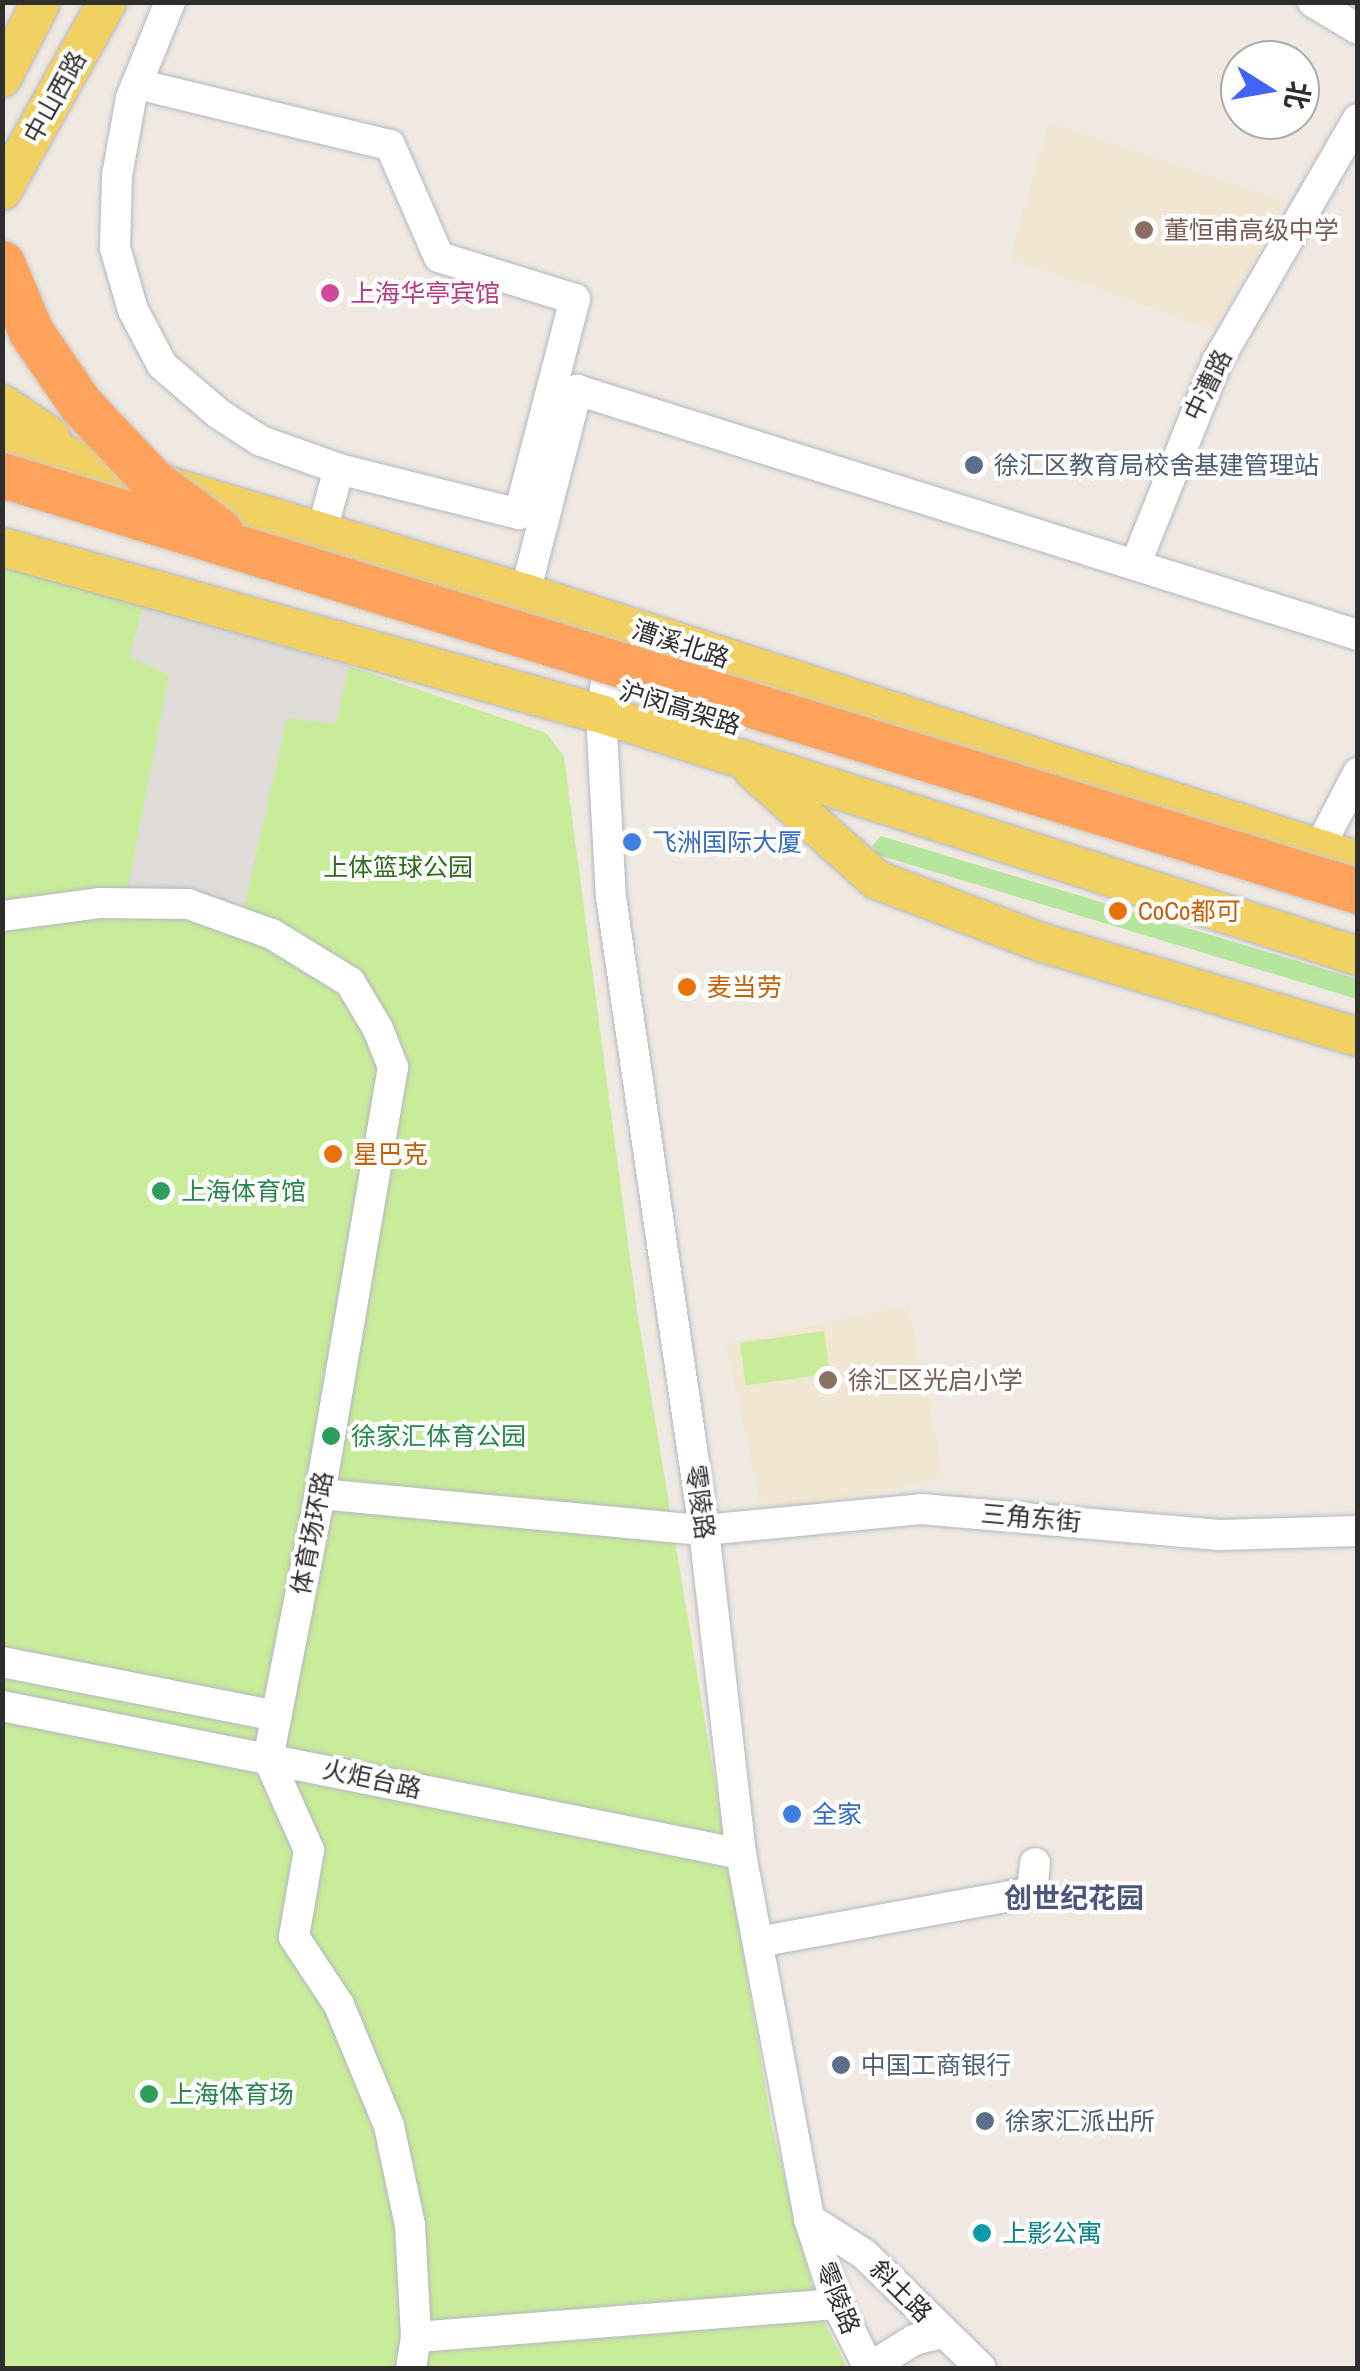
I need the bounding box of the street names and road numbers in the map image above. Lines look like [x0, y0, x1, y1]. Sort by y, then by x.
street label: 中山西路 [18, 46, 92, 148]
street label: 中漕路 [1178, 345, 1238, 425]
street label: 漕溪北路 [629, 614, 733, 674]
street label: 沪闵高架路 [616, 675, 744, 741]
street label: 零陵路 [680, 1463, 720, 1541]
street label: 体育场环路 [285, 1469, 339, 1597]
street label: 三角东街 [980, 1499, 1082, 1537]
street label: 火炬台路 [320, 1754, 424, 1804]
street label: 斜土路 [864, 2254, 938, 2328]
street label: 零陵路 [810, 2258, 866, 2338]

